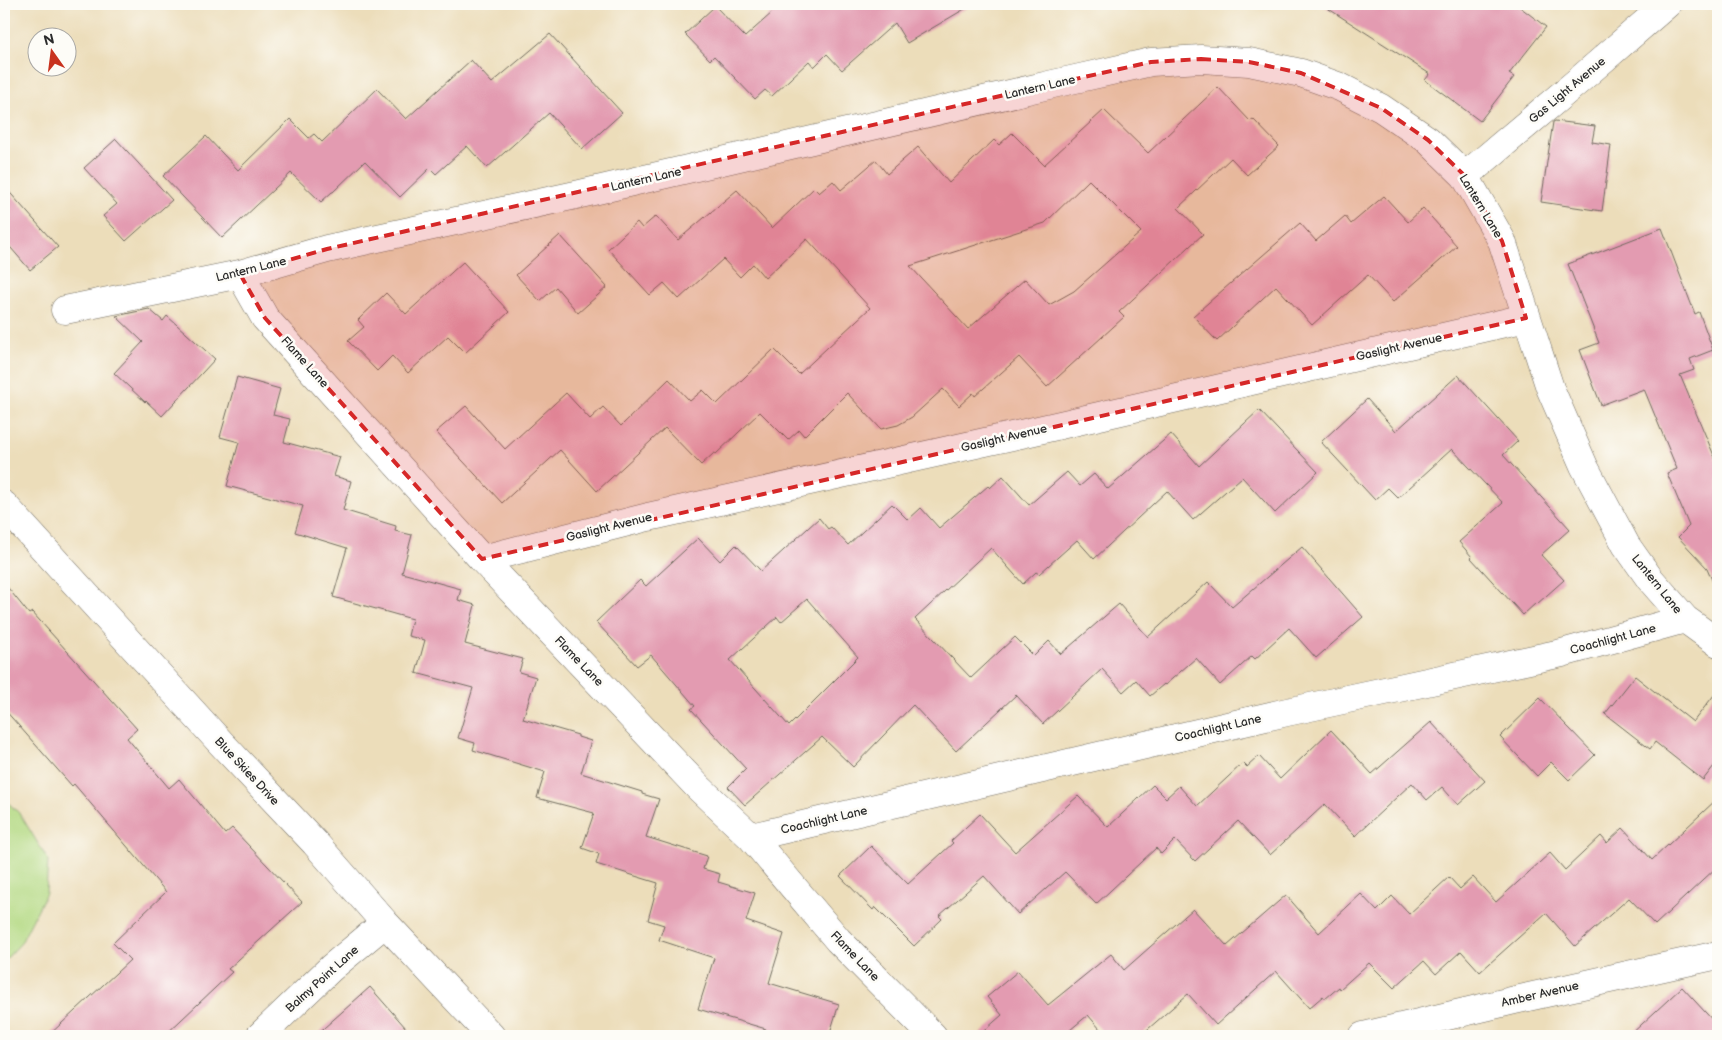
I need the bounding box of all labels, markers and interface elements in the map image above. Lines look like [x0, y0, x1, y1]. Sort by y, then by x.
north arrow [28, 28, 78, 78]
text: N [42, 30, 56, 49]
street label: Gas Light Avenue [1526, 54, 1609, 127]
street label: Lantern Lane [1003, 72, 1077, 103]
street label: Lantern Lane [609, 164, 683, 195]
street label: Lantern Lane [1456, 171, 1506, 241]
street label: Lantern Lane [214, 253, 288, 285]
street label: Gaslight Avenue [1355, 330, 1444, 365]
street label: Flame Lane [278, 334, 332, 391]
street label: Gaslight Avenue [960, 421, 1049, 456]
street label: Gaslight Avenue [565, 510, 654, 545]
street label: Lantern Lane [1628, 552, 1685, 617]
street label: Coachlight Lane [1569, 621, 1658, 658]
street label: Flame Lane [551, 633, 606, 690]
street label: Coachlight Lane [1173, 711, 1263, 746]
street label: Blue Skies Drive [211, 734, 282, 809]
street label: Coachlight Lane [779, 803, 869, 838]
street label: Flame Lane [827, 928, 882, 985]
street label: Balmy Point Lane [283, 943, 362, 1016]
street label: Amber Avenue [1500, 978, 1580, 1011]

